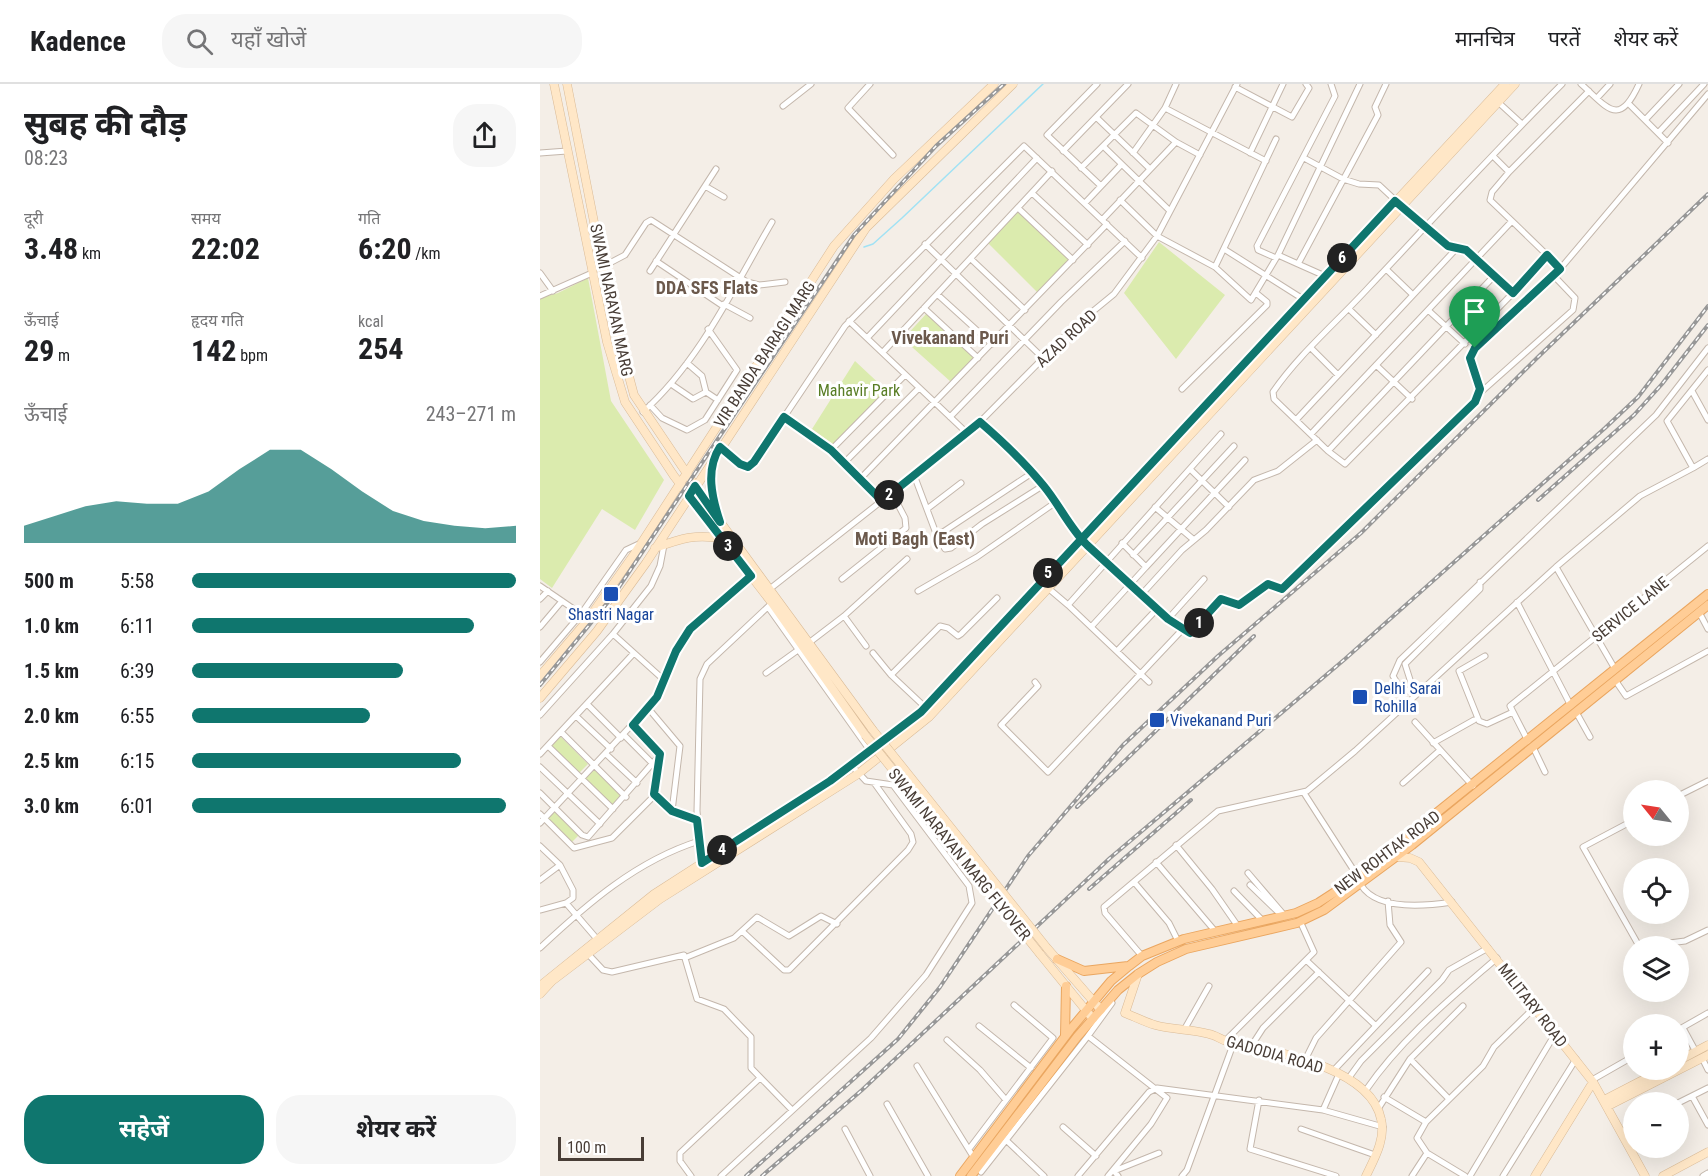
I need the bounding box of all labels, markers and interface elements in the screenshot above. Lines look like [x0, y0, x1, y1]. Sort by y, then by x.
search box [162, 14, 582, 68]
text: Kadence [30, 25, 126, 58]
icon: search [183, 25, 216, 58]
text: यहाँ खोजें [231, 27, 306, 52]
text: मानचित्र [1455, 27, 1515, 51]
text: परतें [1548, 27, 1580, 51]
text: शेयर करें [1613, 27, 1678, 51]
text: सुबह की दौड़ [24, 104, 187, 143]
button: share [453, 104, 516, 167]
text: 08:23 [24, 146, 68, 170]
text: दूरी [24, 209, 43, 228]
text: समय [191, 209, 221, 228]
text: गति [358, 209, 380, 228]
street label: SWAMI NARAYAN MARG [586, 222, 637, 378]
text: 3.48 [24, 231, 78, 266]
text: 22:02 [191, 231, 260, 266]
text: 6:20 [358, 231, 412, 266]
pin: 6 [1327, 243, 1357, 273]
text: km [78, 244, 101, 263]
text: /km [412, 244, 441, 263]
text: 6 [1338, 248, 1346, 267]
district label: DDA SFS Flats [656, 277, 758, 298]
street label: VIR BANDA BAIRAGI MARG [710, 277, 819, 431]
pin [1449, 286, 1500, 348]
icon: arrive [1458, 295, 1491, 328]
street label: AZAD ROAD [1032, 305, 1101, 371]
text: ऊँचाई [24, 311, 59, 330]
text: हृदय गति [191, 311, 244, 330]
text: kcal [358, 312, 384, 331]
district label: Vivekanand Puri [891, 327, 1009, 348]
text: 254 [358, 331, 403, 366]
text: 29 [24, 333, 54, 368]
text: 142 [191, 333, 236, 368]
text: m [54, 346, 70, 365]
text: bpm [236, 346, 268, 365]
park label: Mahavir Park [818, 381, 901, 400]
text: ऊँचाई [24, 402, 67, 426]
text: 243–271 m [426, 402, 516, 426]
pin: 2 [874, 480, 904, 510]
text: 2 [885, 485, 893, 504]
district label: Moti Bagh (East) [855, 528, 975, 550]
pin: 3 [713, 531, 743, 561]
text: 3 [724, 536, 732, 555]
pin: 5 [1033, 558, 1063, 588]
text: 5 [1044, 563, 1052, 582]
text: 500 m [24, 569, 74, 593]
text: 5:58 [120, 569, 154, 593]
street label: SERVICE LANE [1588, 573, 1673, 646]
marker: Shastri Nagar [602, 585, 620, 603]
place label: Shastri Nagar [568, 605, 654, 624]
pin: 1 [1184, 608, 1214, 638]
text: 1 [1195, 613, 1203, 632]
text: 1.0 km [24, 614, 79, 638]
text: 6:11 [120, 614, 154, 638]
text: 1.5 km [24, 659, 79, 683]
text: 6:39 [120, 659, 154, 683]
place label: Delhi Sarai Rohilla [1374, 679, 1441, 716]
marker: Delhi Sarai Rohilla [1351, 688, 1369, 706]
text: 2.0 km [24, 704, 79, 728]
text: 6:55 [120, 704, 154, 728]
marker: Vivekanand Puri [1148, 711, 1166, 729]
place label: Vivekanand Puri [1170, 711, 1272, 730]
text: 2.5 km [24, 749, 79, 773]
text: 6:15 [120, 749, 154, 773]
street label: SWAMI NARAYAN MARG FLYOVER [884, 765, 1035, 944]
north arrow [1623, 780, 1689, 846]
map controls [1623, 780, 1689, 1158]
text: 3.0 km [24, 794, 79, 818]
text: 6:01 [120, 794, 154, 818]
street label: NEW ROHTAK ROAD [1331, 807, 1444, 898]
pin: 4 [707, 835, 737, 865]
text: 4 [718, 840, 726, 859]
button: locate [1623, 858, 1689, 924]
button: layers [1623, 936, 1689, 1002]
street label: MILITARY ROAD [1494, 960, 1571, 1051]
button: + [1623, 1014, 1689, 1080]
street label: GADODIA ROAD [1224, 1032, 1325, 1077]
button: − [1623, 1092, 1689, 1158]
button: सहेजें [24, 1095, 264, 1164]
button: शेयर करें [276, 1095, 516, 1164]
scale bar [558, 1134, 644, 1162]
text: 100 m [567, 1138, 606, 1157]

